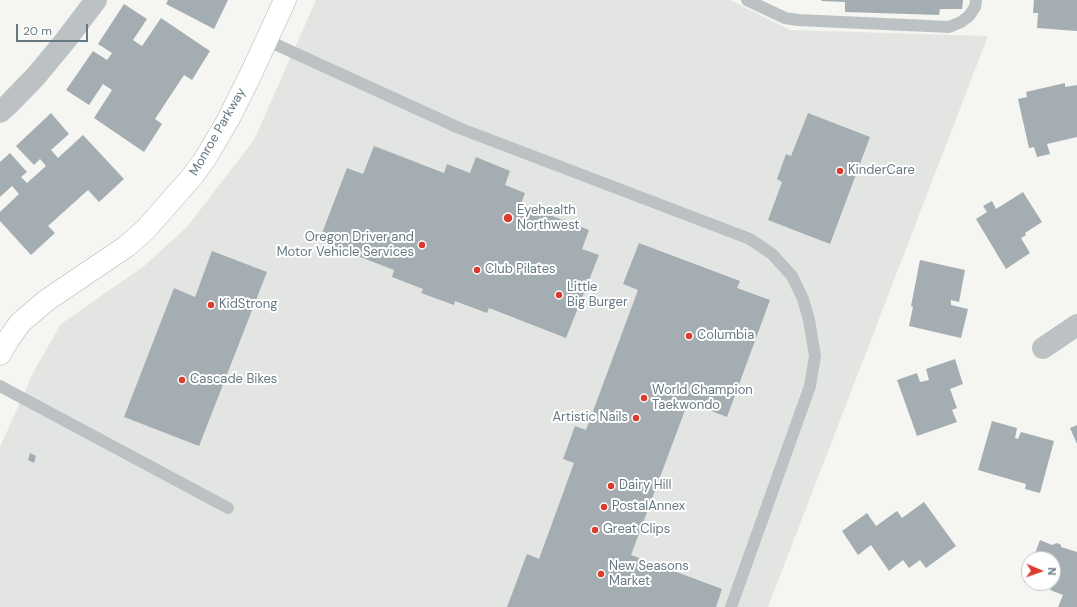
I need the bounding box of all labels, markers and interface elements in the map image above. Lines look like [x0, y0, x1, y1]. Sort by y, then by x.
scale bar [18, 16, 90, 42]
text: 20 m [23, 23, 52, 39]
street label: Monroe Parkway [187, 85, 249, 179]
place label: KinderCare [848, 163, 915, 179]
marker: KinderCare [835, 166, 845, 176]
place label: Eyehealth Northwest [517, 203, 579, 234]
marker: Eyehealth Northwest [502, 212, 514, 224]
place label: Oregon Driver and Motor Vehicle Services [277, 230, 414, 261]
marker: Oregon Driver and Motor Vehicle Services [417, 240, 427, 250]
place label: Club Pilates [485, 262, 556, 278]
marker: Club Pilates [472, 265, 482, 275]
place label: Little Big Burger [567, 280, 628, 311]
marker: Little Big Burger [554, 290, 564, 300]
place label: KidStrong [219, 297, 277, 313]
marker: KidStrong [206, 300, 216, 310]
place label: Columbia [697, 328, 754, 344]
marker: Columbia [684, 331, 694, 341]
place label: Cascade Bikes [190, 372, 277, 388]
marker: Cascade Bikes [177, 375, 187, 385]
place label: World Champion Taekwondo [652, 383, 753, 414]
marker: World Champion Taekwondo [639, 393, 649, 403]
place label: Artistic Nails [552, 410, 628, 426]
marker: Artistic Nails [631, 413, 641, 423]
place label: Dairy Hill [619, 478, 671, 494]
marker: Dairy Hill [606, 481, 616, 491]
place label: PostalAnnex [612, 499, 685, 515]
marker: PostalAnnex [599, 502, 609, 512]
place label: Great Clips [603, 522, 670, 538]
marker: Great Clips [590, 525, 600, 535]
north arrow [1021, 551, 1061, 591]
place label: New Seasons Market [609, 559, 689, 590]
text: N [1045, 567, 1059, 576]
marker: New Seasons Market [596, 569, 606, 579]

